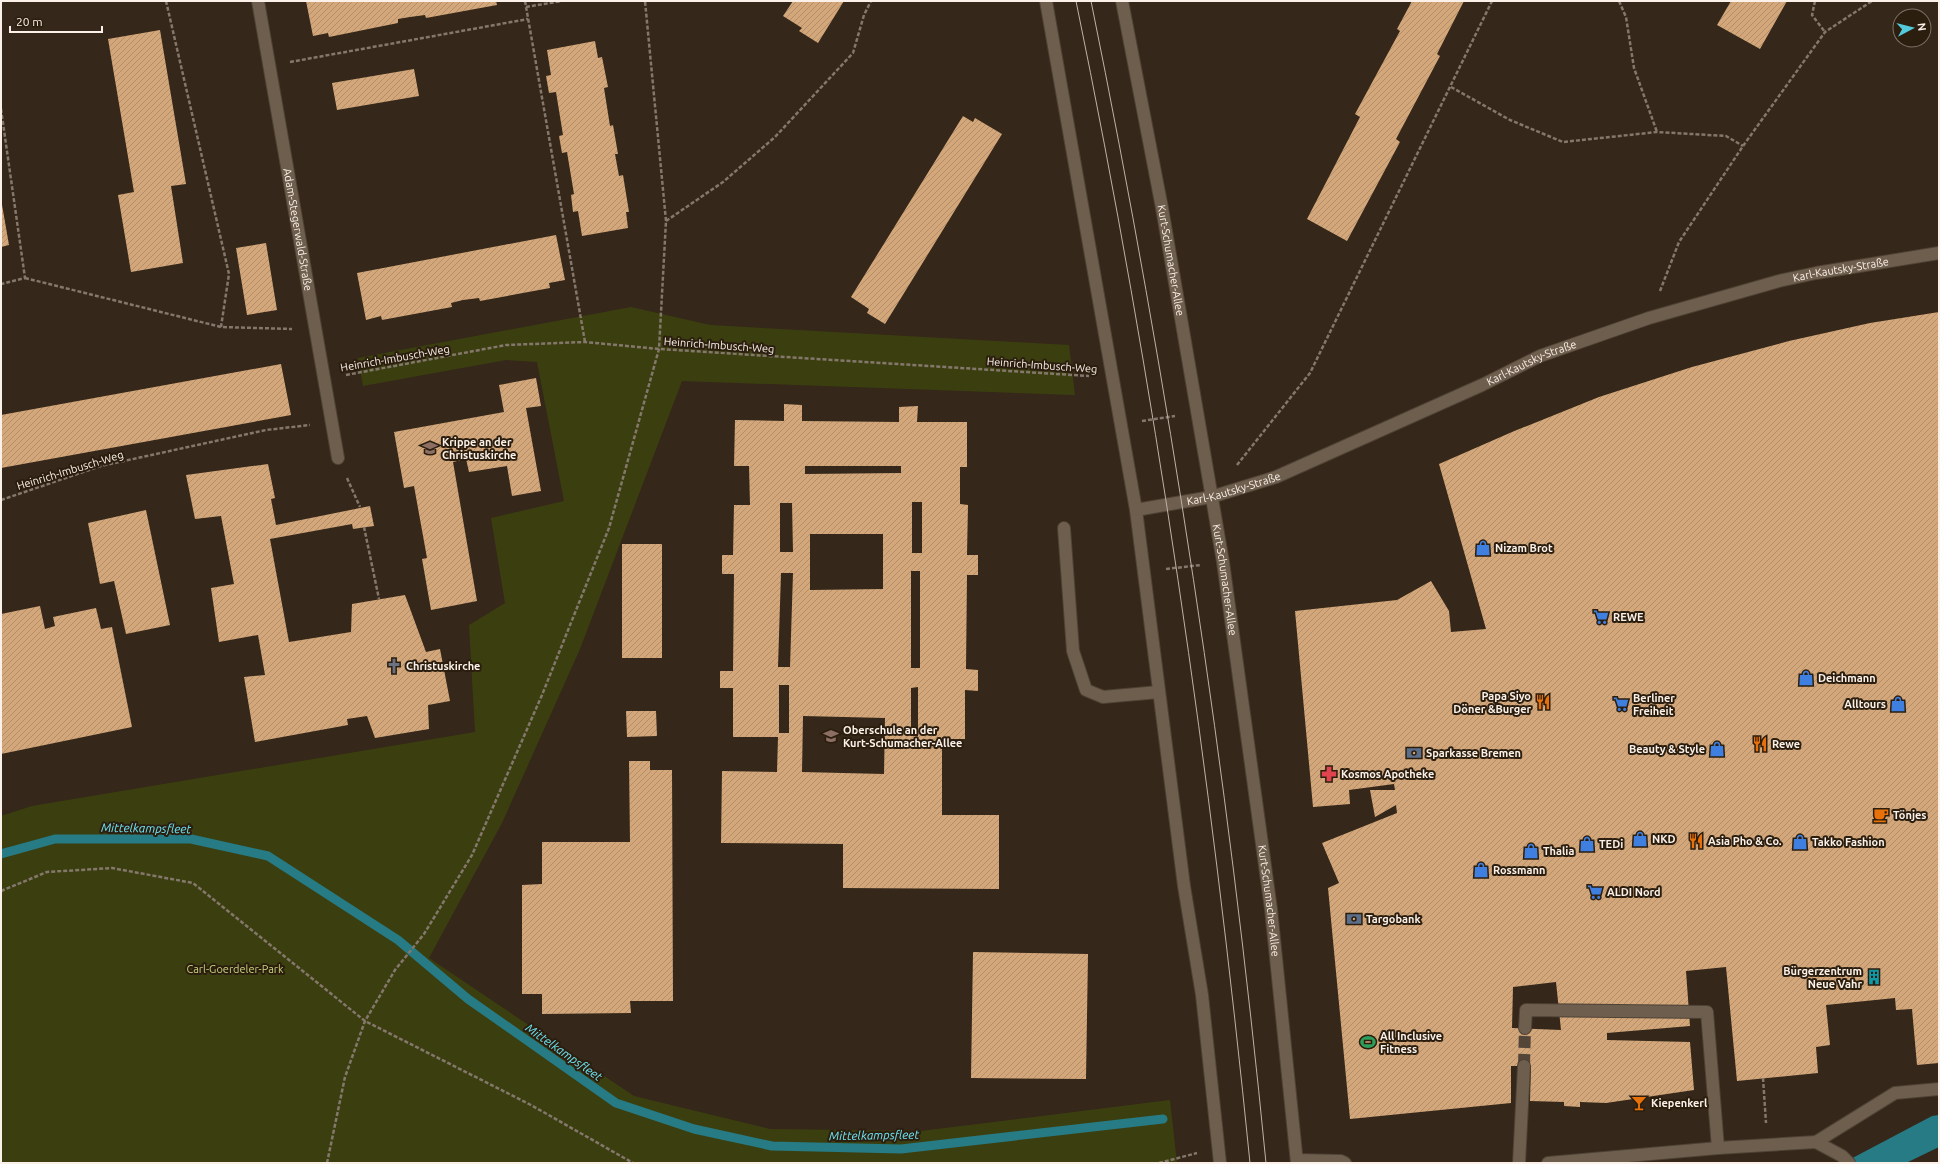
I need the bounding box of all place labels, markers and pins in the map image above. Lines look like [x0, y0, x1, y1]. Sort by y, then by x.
place label: Krippe an der Christuskirche [442, 436, 516, 461]
school or university icon: Krippe an der Christuskirche [421, 439, 439, 457]
shop icon: Nizam Brot [1474, 539, 1492, 557]
place label: Nizam Brot [1495, 542, 1553, 554]
supermarket icon: REWE [1592, 608, 1610, 626]
place label: REWE [1613, 611, 1644, 623]
church icon: Christuskirche [385, 657, 403, 675]
place label: Christuskirche [406, 660, 480, 672]
shop icon: Deichmann [1797, 669, 1815, 687]
place label: Deichmann [1818, 672, 1876, 684]
place label: Papa Siyo Döner &Burger [1453, 690, 1531, 715]
place label: Berliner Freiheit [1633, 692, 1675, 717]
restaurant icon: Papa Siyo Döner &Burger [1534, 693, 1552, 711]
supermarket icon: Berliner Freiheit [1612, 695, 1630, 713]
shop icon: Alltours [1889, 695, 1907, 713]
place label: Alltours [1844, 698, 1886, 710]
place label: Oberschule an der Kurt-Schumacher-Allee [843, 724, 962, 749]
school or university icon: Oberschule an der Kurt-Schumacher-Allee [822, 727, 840, 745]
restaurant icon: Rewe [1751, 735, 1769, 753]
place label: Rewe [1772, 738, 1800, 750]
shop icon: Beauty & Style [1708, 740, 1726, 758]
place label: Beauty & Style [1629, 743, 1705, 755]
bank icon: Sparkasse Bremen [1405, 744, 1423, 762]
place label: Sparkasse Bremen [1426, 747, 1521, 759]
pharmacy icon: Kosmos Apotheke [1320, 765, 1338, 783]
place label: Kosmos Apotheke [1341, 768, 1434, 780]
cafe icon: Tönjes [1872, 806, 1890, 824]
place label: Tönjes [1893, 809, 1927, 821]
shop icon: NKD [1631, 830, 1649, 848]
restaurant icon: Asia Pho & Co. [1687, 832, 1705, 850]
place label: NKD [1652, 833, 1676, 845]
shop icon: Takko Fashion [1791, 833, 1809, 851]
shop icon: TEDi [1578, 835, 1596, 853]
place label: Asia Pho & Co. [1708, 835, 1782, 847]
place label: Takko Fashion [1812, 836, 1885, 848]
place label: TEDi [1599, 838, 1623, 850]
shop icon: Thalia [1522, 842, 1540, 860]
place label: Thalia [1543, 845, 1574, 857]
shop icon: Rossmann [1472, 861, 1490, 879]
place label: Rossmann [1493, 864, 1545, 876]
supermarket icon: ALDI Nord [1586, 883, 1604, 901]
place label: ALDI Nord [1607, 886, 1661, 898]
bank icon: Targobank [1345, 910, 1363, 928]
place label: Targobank [1366, 913, 1421, 925]
place label: Bürgerzentrum Neue Vahr [1783, 965, 1862, 990]
building icon: Bürgerzentrum Neue Vahr [1865, 968, 1883, 986]
place label: All Inclusive Fitness [1380, 1030, 1442, 1055]
sports icon: All Inclusive Fitness [1359, 1033, 1377, 1051]
bar icon: Kiepenkerl [1630, 1094, 1648, 1112]
place label: Kiepenkerl [1651, 1097, 1708, 1109]

